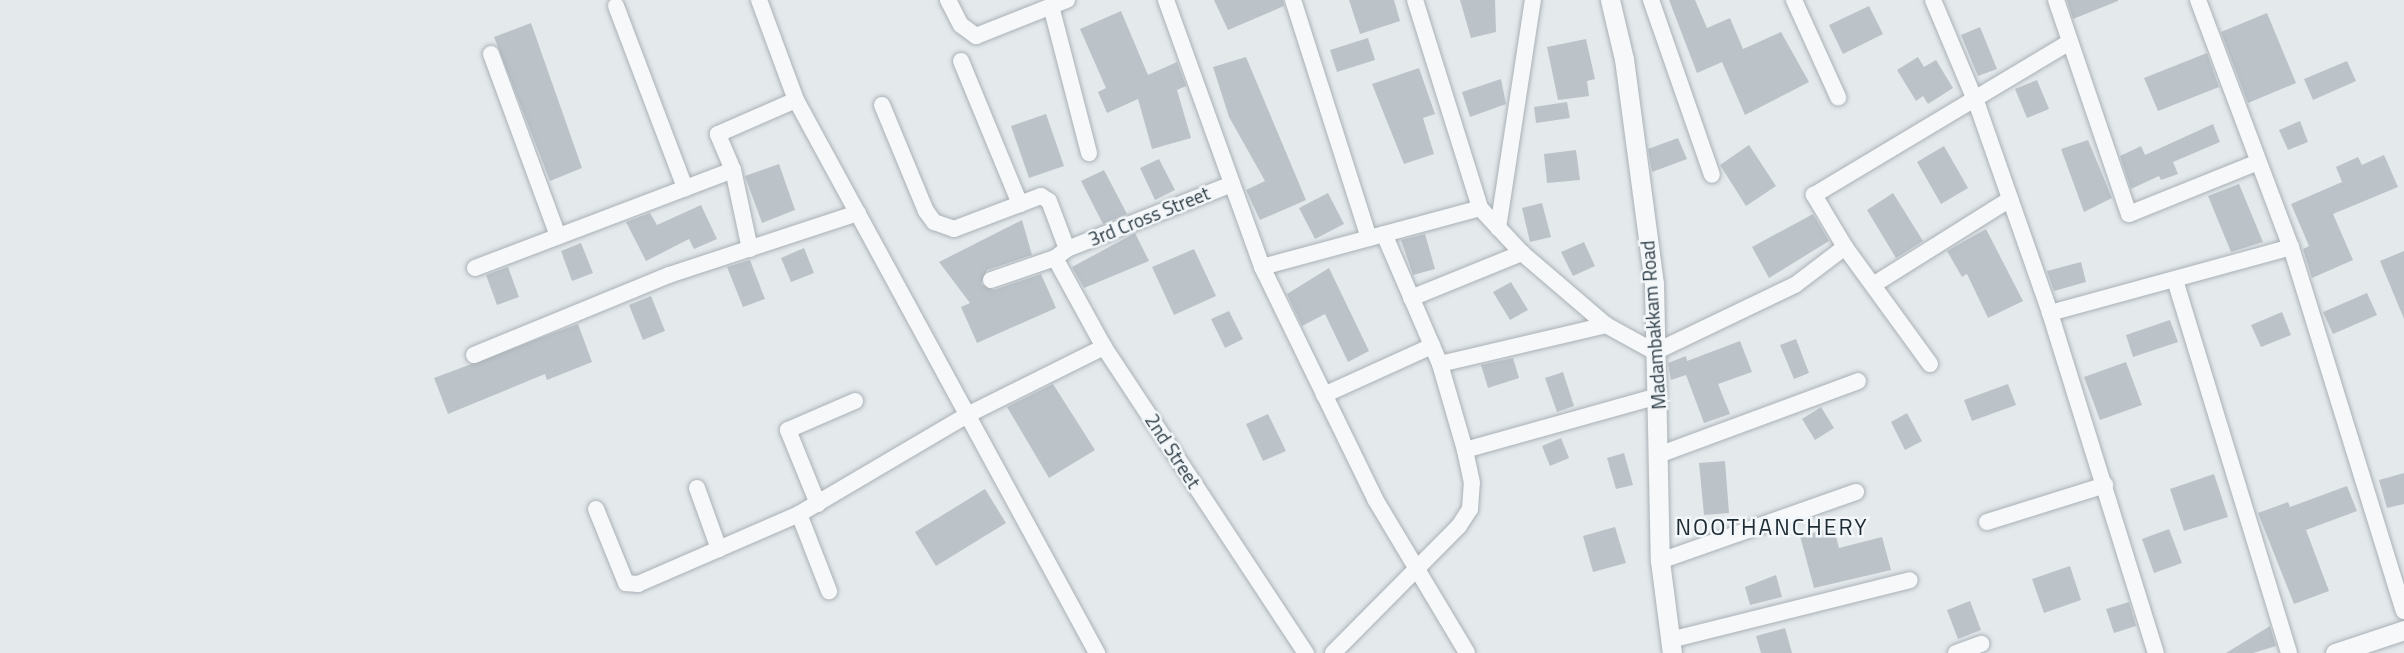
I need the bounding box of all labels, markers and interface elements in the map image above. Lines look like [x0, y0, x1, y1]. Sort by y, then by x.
street label: 3rd Cross Street [1085, 181, 1213, 251]
street label: Madambakkam Road [1636, 240, 1670, 410]
street label: 2nd Street [1141, 410, 1205, 492]
district label: NOOTHANCHERY [1677, 513, 1867, 541]

